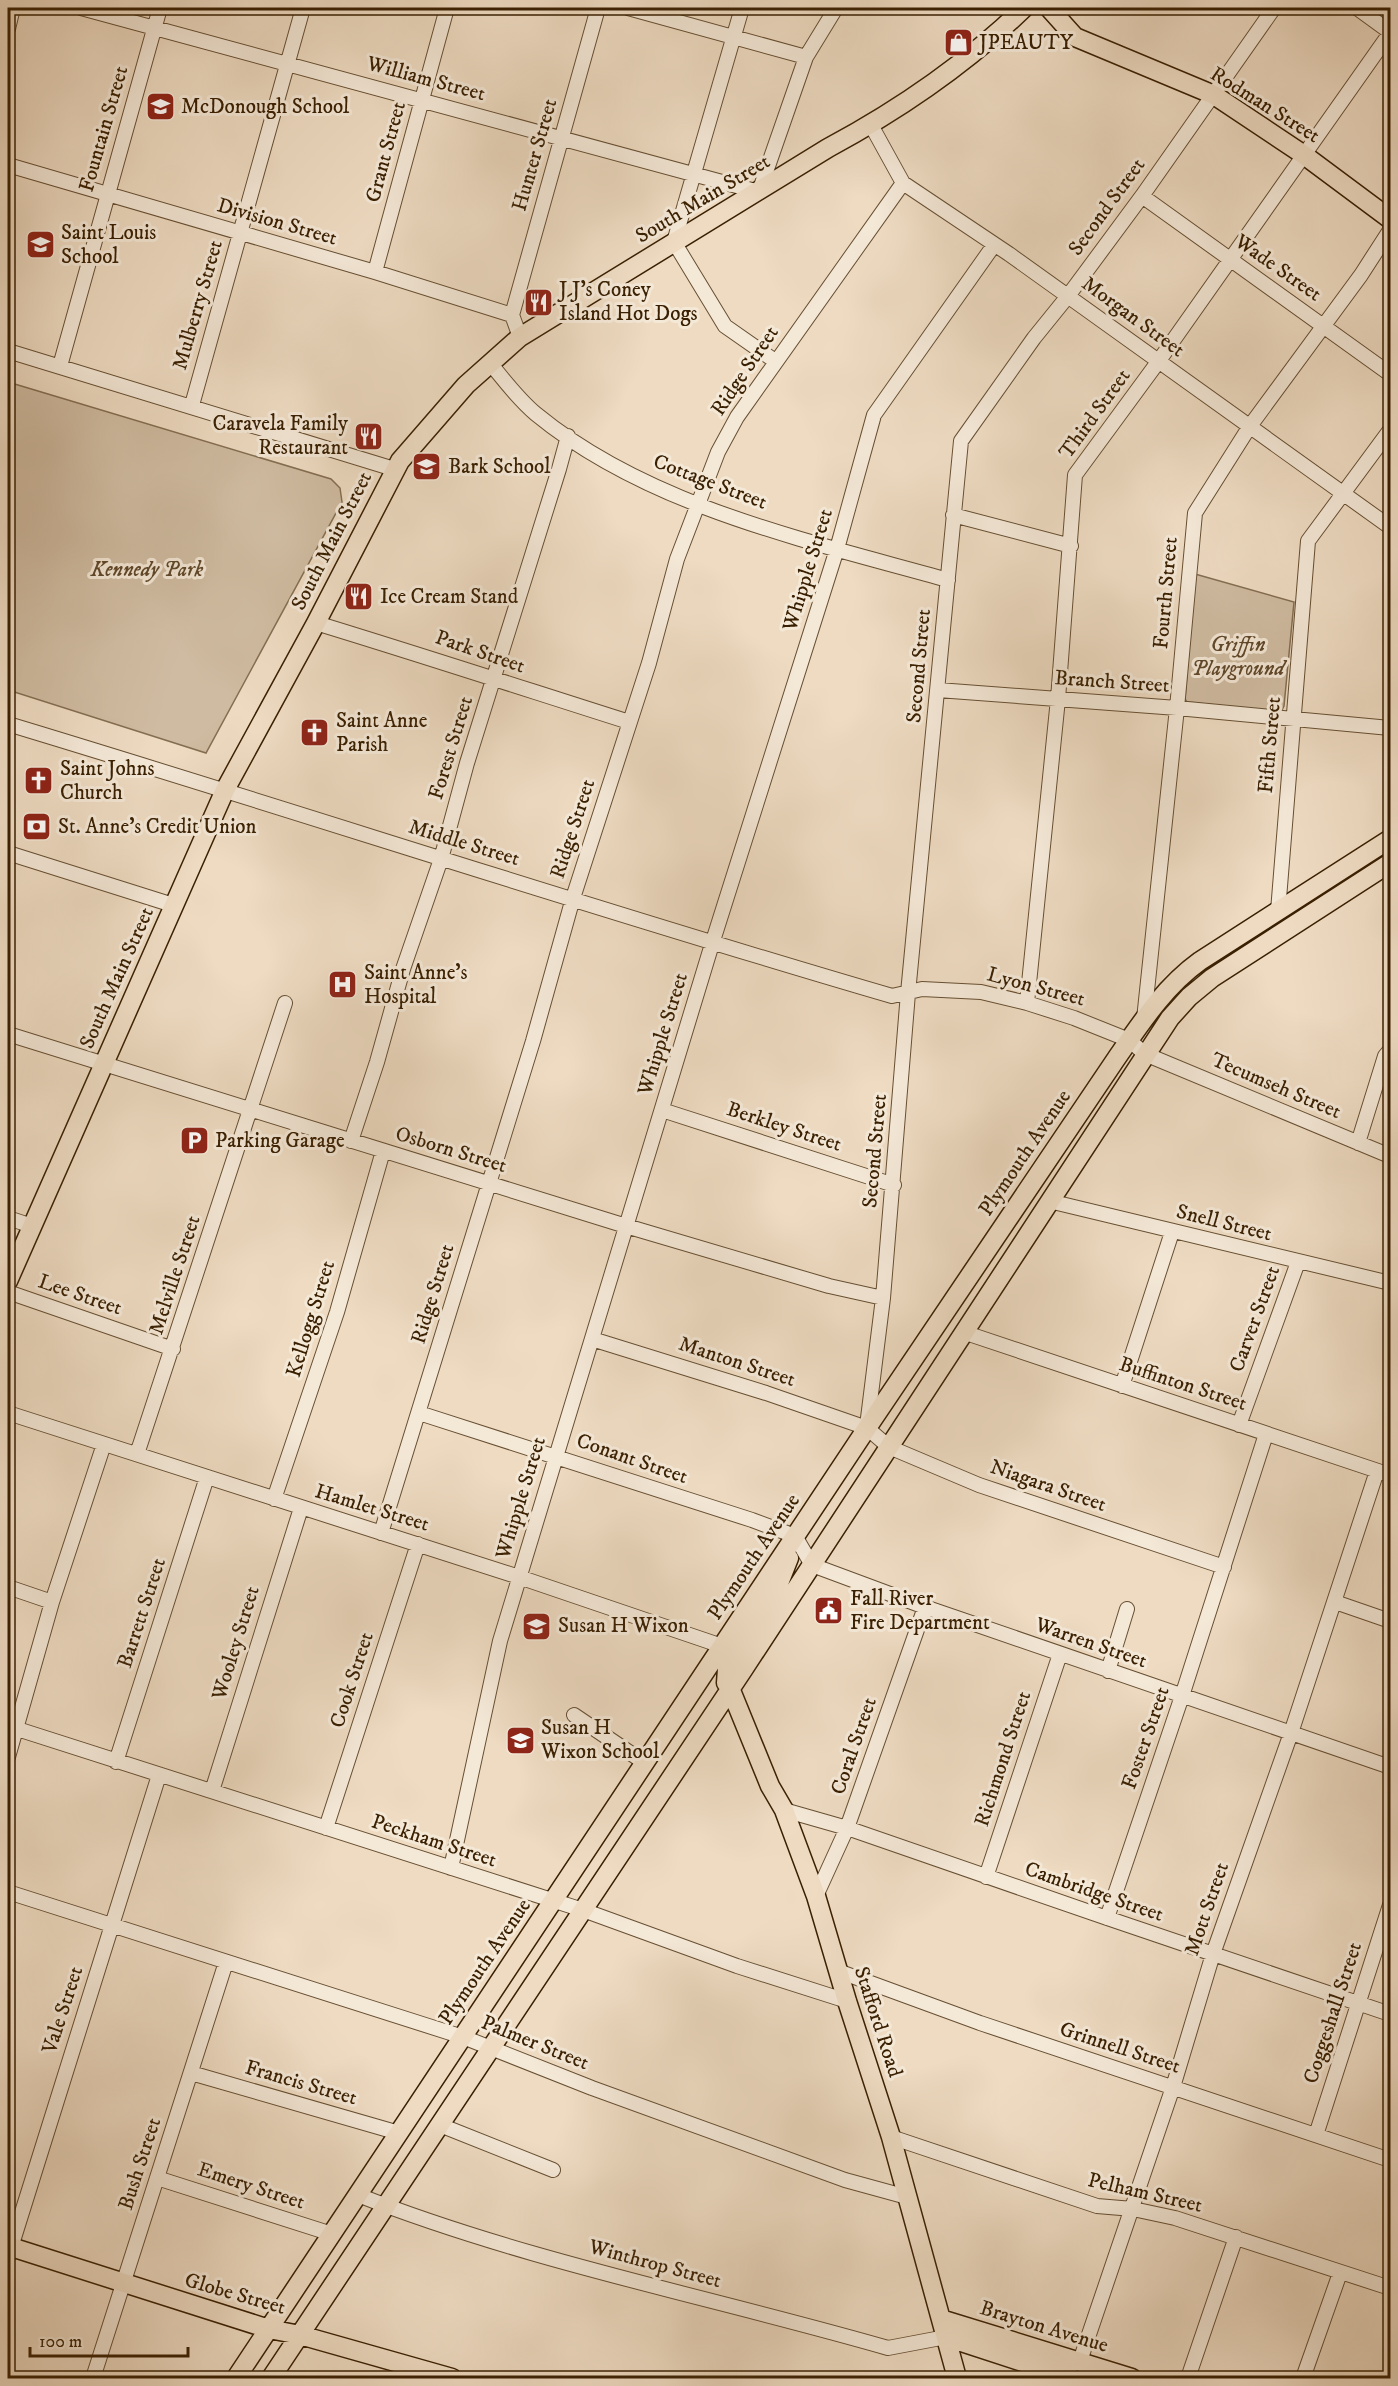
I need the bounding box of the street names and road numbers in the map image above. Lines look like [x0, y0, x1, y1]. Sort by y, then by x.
street label: William Street [363, 50, 488, 107]
street label: Rodman Street [1205, 61, 1325, 149]
street label: Fountain Street [74, 63, 134, 195]
street label: Hunter Street [507, 96, 564, 214]
street label: Grant Street [360, 99, 412, 205]
street label: South Main Street [631, 149, 775, 249]
street label: Second Street [1063, 153, 1151, 261]
street label: Division Street [214, 192, 340, 252]
street label: Wade Street [1229, 228, 1327, 308]
street label: Mulberry Street [167, 237, 229, 373]
street label: Morgan Street [1076, 271, 1190, 363]
street label: Ridge Street [705, 321, 785, 421]
street label: Third Street [1054, 364, 1136, 464]
street label: Cottage Street [649, 448, 771, 516]
street label: South Main Street [286, 467, 378, 615]
street label: Whipple Street [777, 506, 839, 635]
street label: Fourth Street [1148, 536, 1184, 650]
street label: Second Street [901, 608, 937, 724]
street label: Park Street [432, 625, 529, 680]
street label: Branch Street [1054, 665, 1171, 699]
street label: Forest Street [423, 693, 479, 803]
street label: Fifth Street [1253, 695, 1287, 794]
street label: Ridge Street [545, 776, 601, 882]
street label: Middle Street [405, 814, 523, 872]
street label: South Main Street [74, 903, 160, 1053]
street label: Lyon Street [984, 961, 1088, 1013]
street label: Whipple Street [632, 970, 694, 1099]
street label: Tecumseh Street [1207, 1047, 1345, 1125]
street label: Plymouth Avenue [973, 1085, 1077, 1221]
street label: Second Street [857, 1093, 893, 1209]
street label: Berkley Street [723, 1096, 845, 1158]
street label: Osborn Street [392, 1121, 510, 1179]
street label: Snell Street [1174, 1199, 1275, 1247]
street label: Melville Street [144, 1212, 207, 1338]
street label: Ridge Street [406, 1241, 461, 1347]
street label: Kellogg Street [281, 1257, 341, 1380]
street label: Carver Street [1224, 1262, 1286, 1376]
street label: Lee Street [35, 1269, 125, 1321]
street label: Manton Street [675, 1331, 799, 1393]
street label: Buffinton Street [1116, 1351, 1250, 1417]
street label: Conant Street [573, 1428, 691, 1490]
street label: Whipple Street [490, 1434, 552, 1563]
street label: Niagara Street [987, 1454, 1110, 1518]
street label: Hamlet Street [312, 1478, 433, 1538]
street label: Plymouth Avenue [702, 1489, 806, 1625]
street label: Barrett Street [112, 1554, 172, 1671]
street label: Wooley Street [206, 1583, 266, 1704]
street label: Warren Street [1031, 1611, 1151, 1674]
street label: Cook Street [324, 1629, 380, 1731]
street label: Foster Street [1116, 1683, 1176, 1793]
street label: Richmond Street [969, 1688, 1037, 1830]
street label: Coral Street [825, 1694, 883, 1798]
street label: Peckham Street [368, 1809, 500, 1874]
street label: Cambridge Street [1021, 1856, 1167, 1928]
street label: Mott Street [1179, 1859, 1235, 1959]
street label: Plymouth Avenue [433, 1894, 537, 2030]
street label: Coggeshall Street [1298, 1939, 1368, 2087]
street label: Vale Street [36, 1963, 89, 2058]
street label: Stafford Road [848, 1963, 908, 2081]
street label: Palmer Street [477, 2010, 593, 2076]
street label: Grinnell Street [1056, 2016, 1184, 2080]
street label: Francis Street [242, 2055, 360, 2111]
street label: Bush Street [113, 2114, 167, 2213]
street label: Emery Street [194, 2156, 308, 2216]
street label: Pelham Street [1085, 2167, 1205, 2219]
street label: Winthrop Street [585, 2234, 724, 2294]
street label: Globe Street [182, 2267, 289, 2321]
street label: Brayton Avenue [977, 2295, 1112, 2359]

